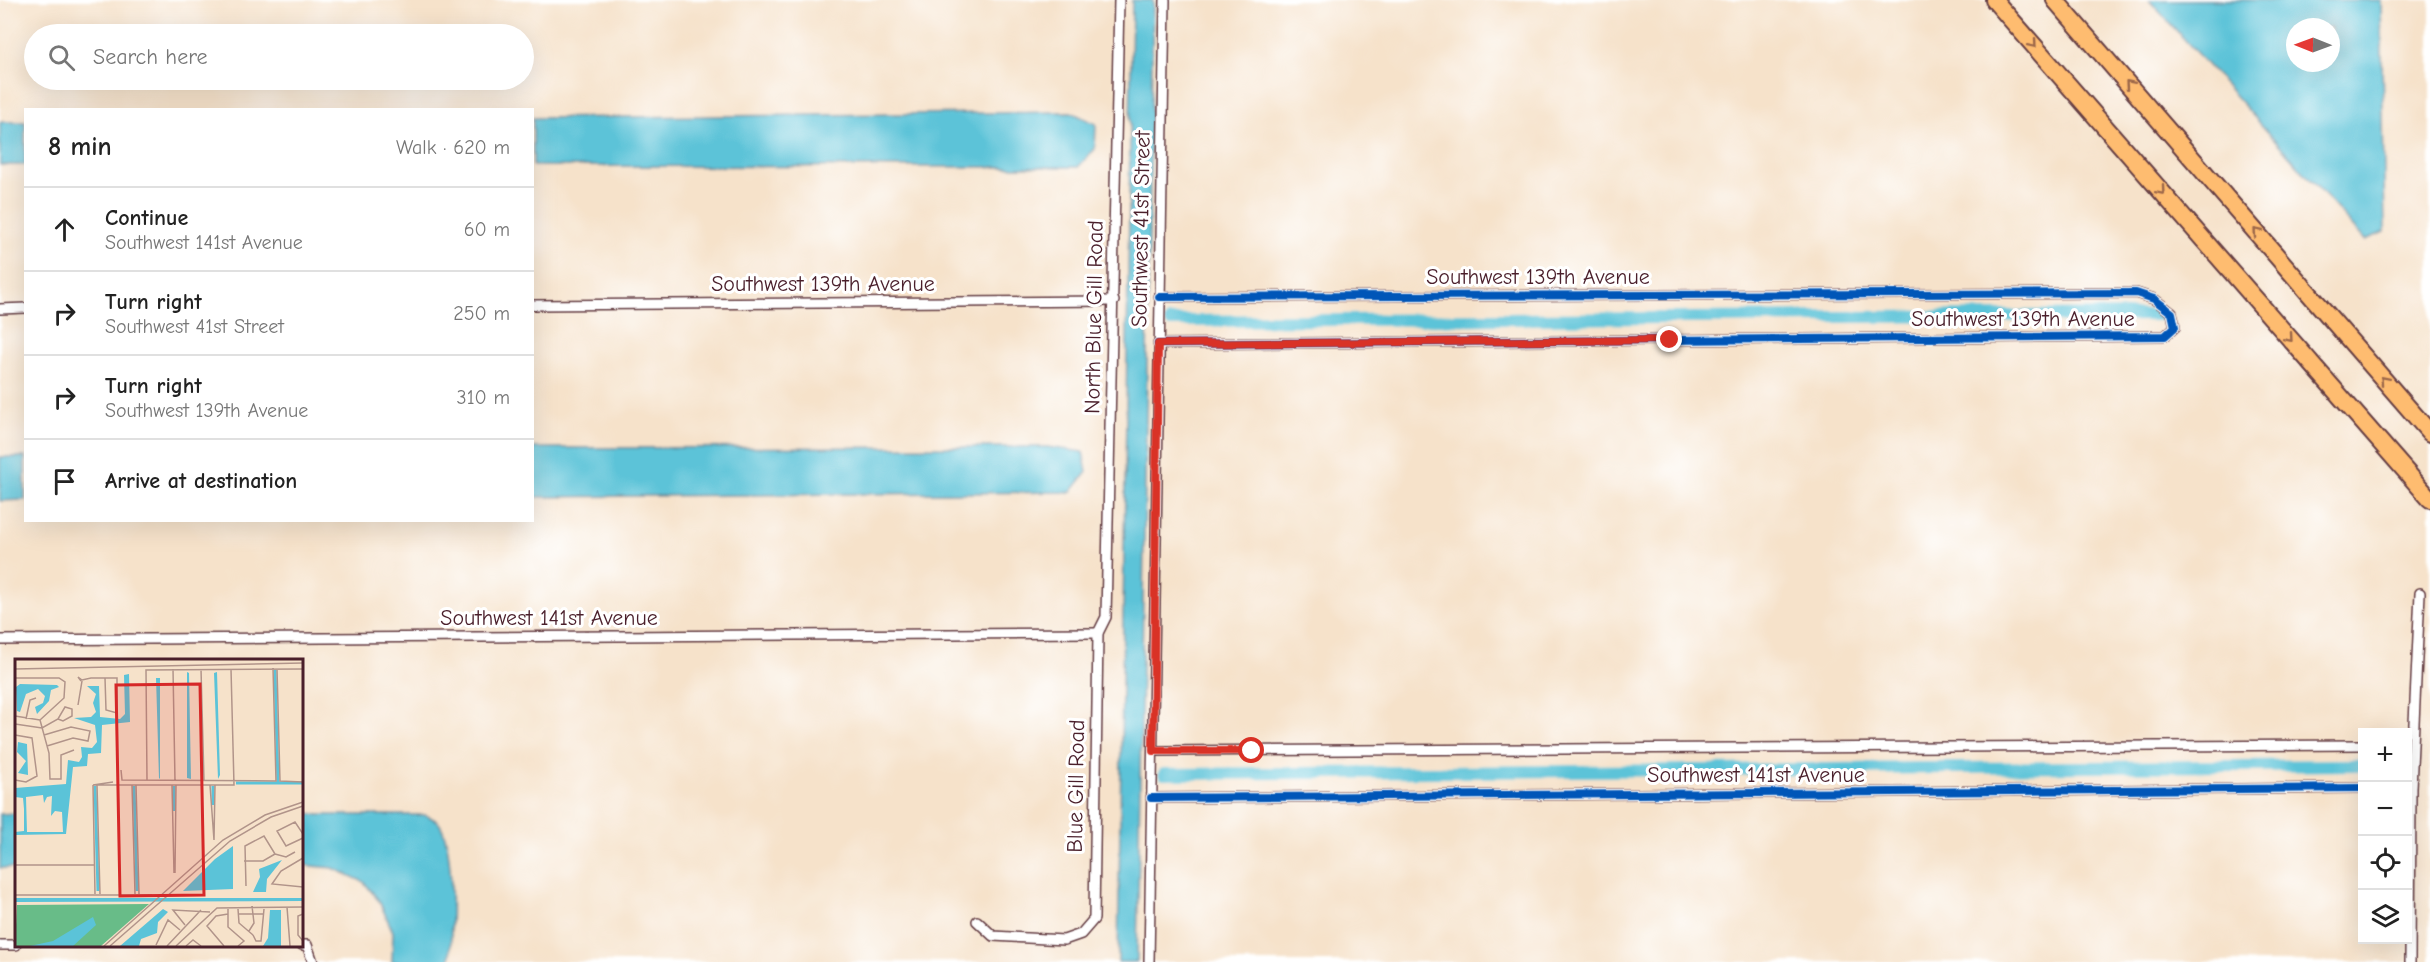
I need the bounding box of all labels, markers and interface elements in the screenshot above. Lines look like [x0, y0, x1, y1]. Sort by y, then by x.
north arrow [2286, 18, 2340, 72]
search box [24, 24, 534, 90]
one-way arrow [2026, 37, 2037, 48]
icon: search [45, 41, 78, 74]
text: Search here [93, 44, 208, 70]
one-way arrow [2125, 81, 2136, 91]
street label: Southwest 41st Street [1126, 130, 1156, 328]
text: 8 min [48, 132, 112, 162]
text: Walk · 620 m [396, 136, 510, 159]
one-way arrow [2154, 184, 2165, 195]
text: Continue [105, 205, 188, 231]
icon: ahead [48, 213, 81, 246]
text: 60 m [464, 218, 510, 241]
street label: North Blue Gill Road [1079, 220, 1109, 414]
one-way arrow [2253, 228, 2264, 239]
text: Southwest 141st Avenue [105, 231, 303, 254]
street label: Southwest 139th Avenue [1426, 264, 1650, 290]
street label: Southwest 139th Avenue [711, 271, 935, 297]
text: Turn right [105, 289, 202, 315]
icon: right [48, 297, 81, 330]
text: 250 m [453, 302, 510, 325]
street label: Southwest 139th Avenue [1911, 306, 2135, 332]
text: Southwest 41st Street [105, 315, 284, 338]
route end [1656, 326, 1682, 352]
one-way arrow [2282, 331, 2293, 342]
text: Turn right [105, 373, 202, 399]
one-way arrow [2380, 376, 2391, 387]
icon: right [48, 381, 81, 414]
text: 310 m [457, 386, 510, 409]
text: Southwest 139th Avenue [105, 399, 308, 422]
icon: arrive [48, 465, 81, 498]
text: Arrive at destination [105, 468, 297, 494]
street label: Southwest 141st Avenue [440, 605, 658, 631]
inset map [15, 659, 303, 947]
street label: Blue Gill Road [1062, 719, 1090, 853]
map controls [2358, 728, 2412, 944]
button: + [2358, 728, 2412, 782]
route start [1238, 737, 1264, 763]
street label: Southwest 141st Avenue [1647, 762, 1865, 788]
button: − [2358, 782, 2412, 836]
button: locate [2358, 836, 2412, 890]
button: layers [2358, 890, 2412, 944]

